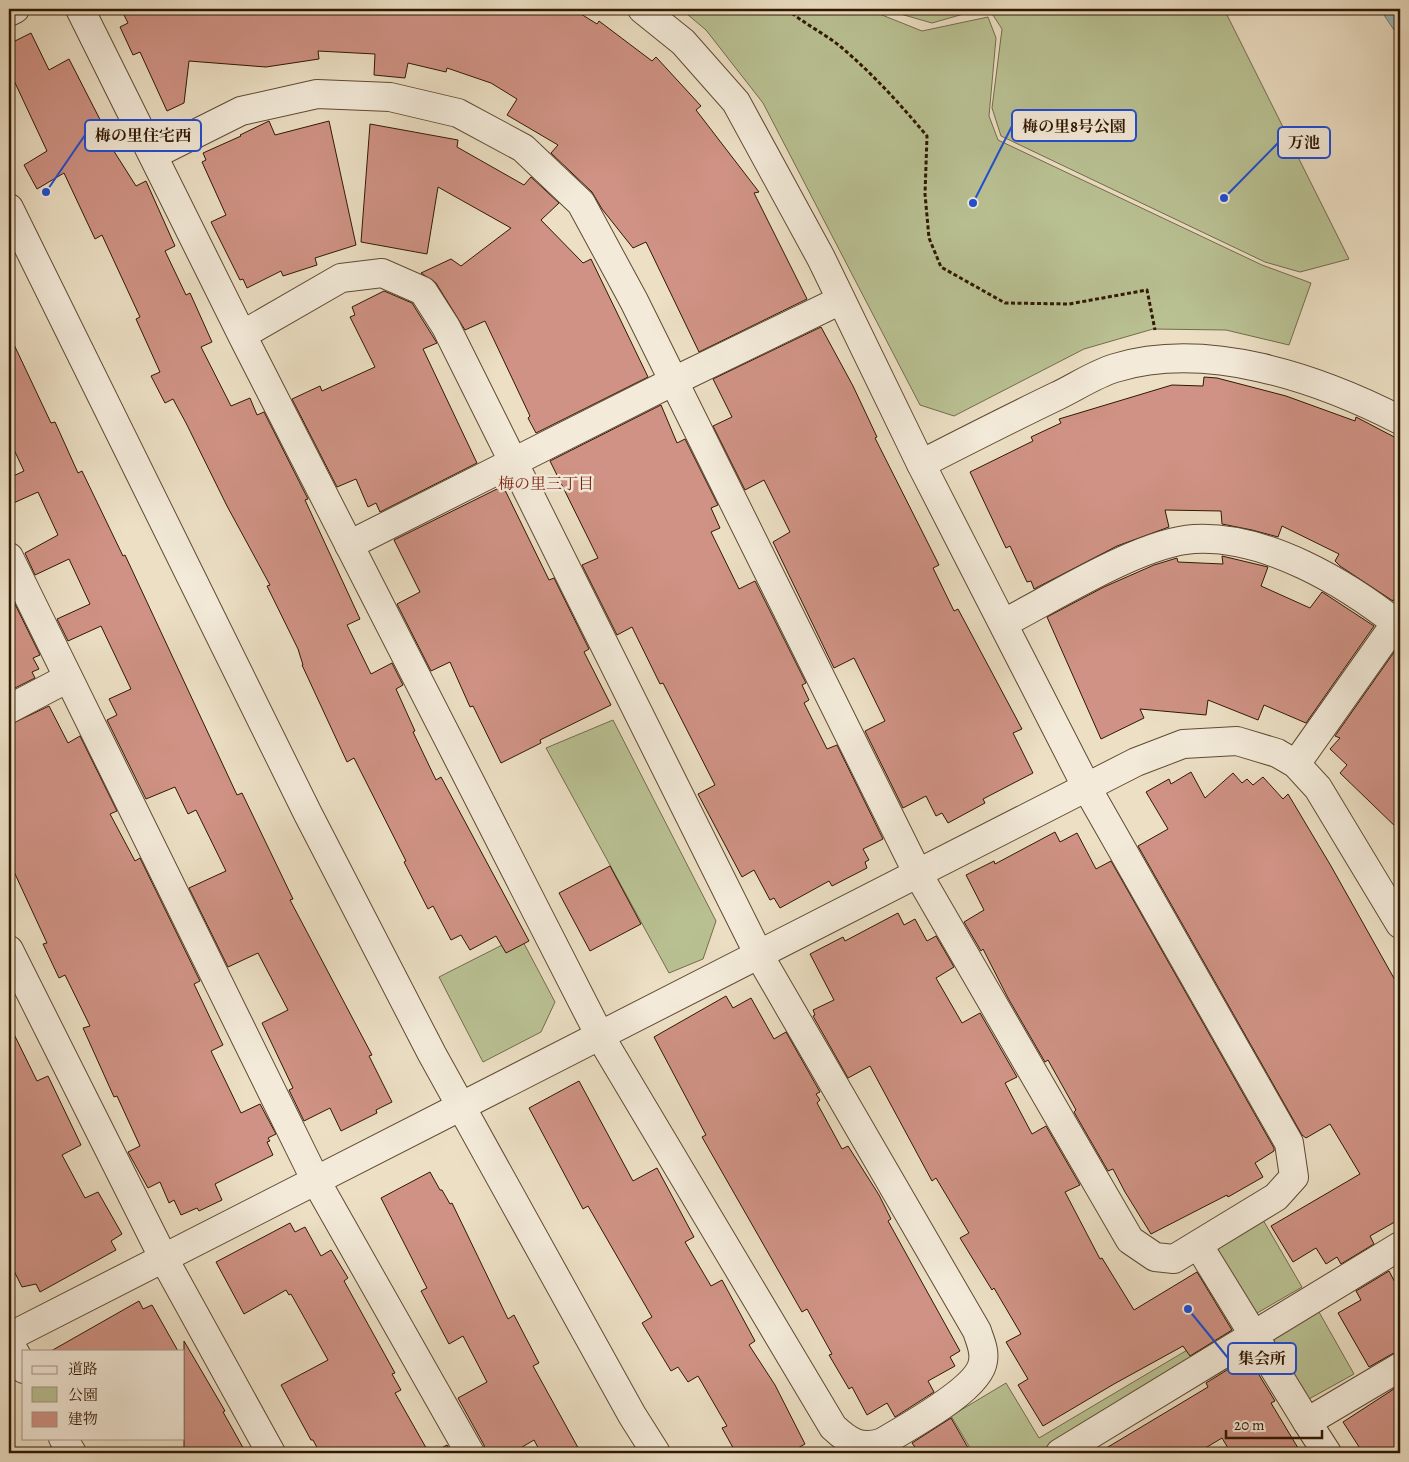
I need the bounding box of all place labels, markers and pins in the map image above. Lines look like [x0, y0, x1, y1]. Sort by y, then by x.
callout: 梅の里8号公園 [1012, 110, 1136, 141]
callout: 梅の里住宅西 [85, 120, 201, 151]
callout: 万池 [1278, 127, 1330, 158]
callout: 集会所 [1228, 1343, 1296, 1374]

